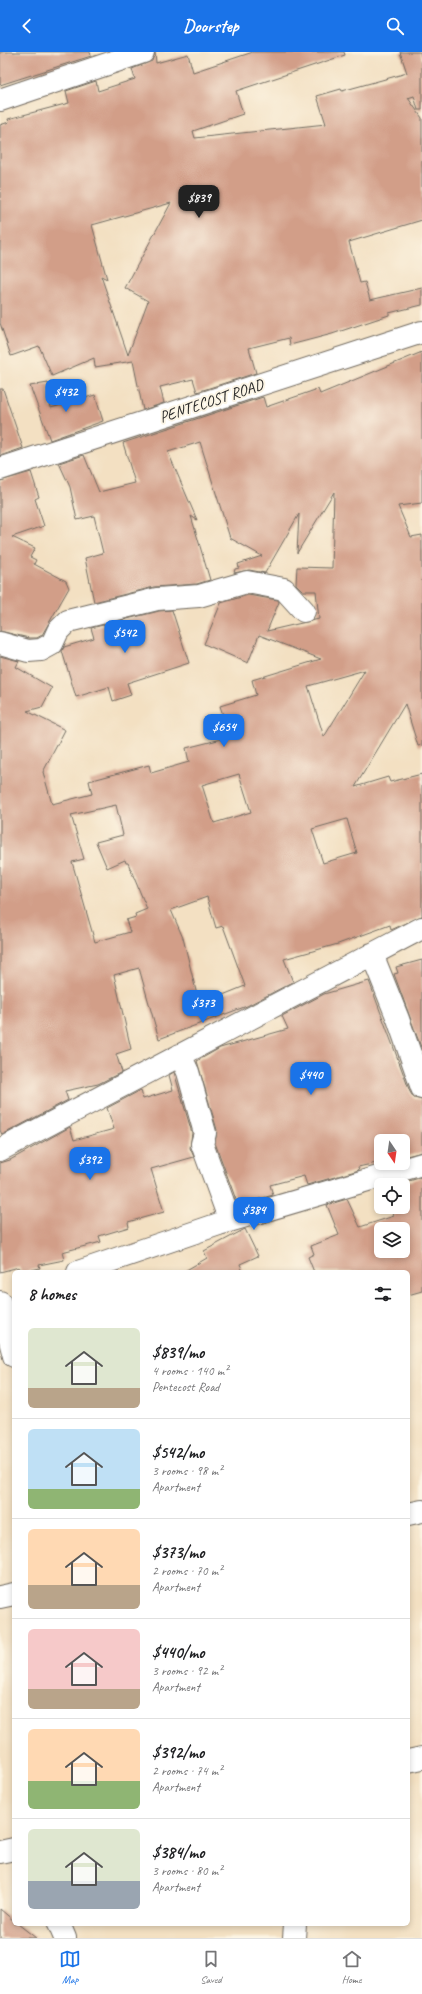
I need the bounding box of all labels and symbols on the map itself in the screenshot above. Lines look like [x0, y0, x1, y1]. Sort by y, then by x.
pin: $839 [175, 185, 223, 219]
street label: PENTECOST ROAD [157, 374, 268, 427]
pin: $432 [42, 379, 90, 413]
pin: $542 [101, 620, 149, 654]
pin: $654 [200, 714, 248, 748]
pin: $373 [179, 990, 227, 1024]
pin: $440 [287, 1062, 335, 1096]
north arrow [374, 1134, 410, 1170]
pin: $392 [66, 1147, 114, 1181]
pin: $384 [230, 1197, 278, 1231]

